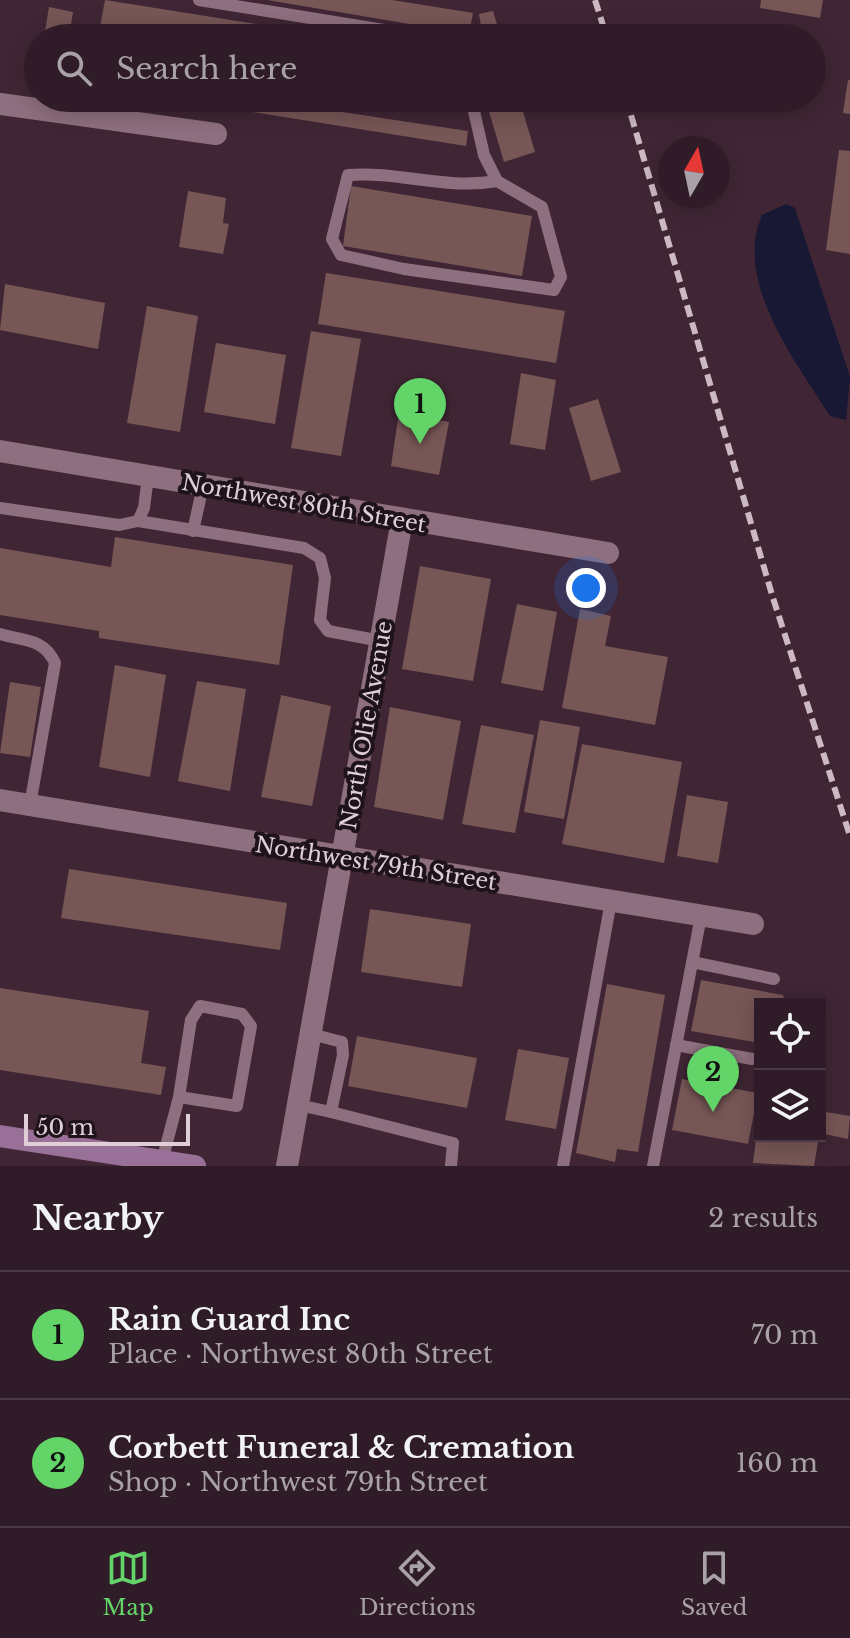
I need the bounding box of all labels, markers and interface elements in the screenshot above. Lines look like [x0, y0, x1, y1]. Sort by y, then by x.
search box [24, 24, 826, 112]
icon: search [52, 46, 96, 90]
text: Search here [116, 50, 297, 87]
north arrow [658, 136, 730, 208]
pin: 1 [394, 378, 446, 444]
street label: Northwest 80th Street [180, 469, 429, 538]
your location [566, 568, 606, 608]
street label: North Olie Avenue [335, 619, 398, 831]
street label: Northwest 79th Street [253, 831, 499, 896]
map controls [754, 998, 826, 1142]
button: locate [754, 998, 826, 1070]
pin: 2 [687, 1046, 739, 1112]
button: layers [754, 1070, 826, 1142]
scale bar [24, 1110, 190, 1146]
text: 50 m [36, 1114, 94, 1141]
text: Nearby [32, 1197, 164, 1239]
text: 2 results [708, 1202, 818, 1234]
text: Rain Guard Inc [108, 1301, 350, 1338]
text: 1 [52, 1319, 64, 1351]
text: 70 m [751, 1319, 818, 1351]
text: Place · Northwest 80th Street [108, 1338, 493, 1370]
text: Corbett Funeral & Cremation [108, 1429, 574, 1466]
text: 2 [50, 1447, 66, 1479]
text: 160 m [736, 1447, 818, 1479]
text: Shop · Northwest 79th Street [108, 1466, 488, 1498]
tab: Map [103, 1546, 154, 1621]
tab: Directions [359, 1546, 476, 1621]
tab: Saved [681, 1546, 747, 1621]

